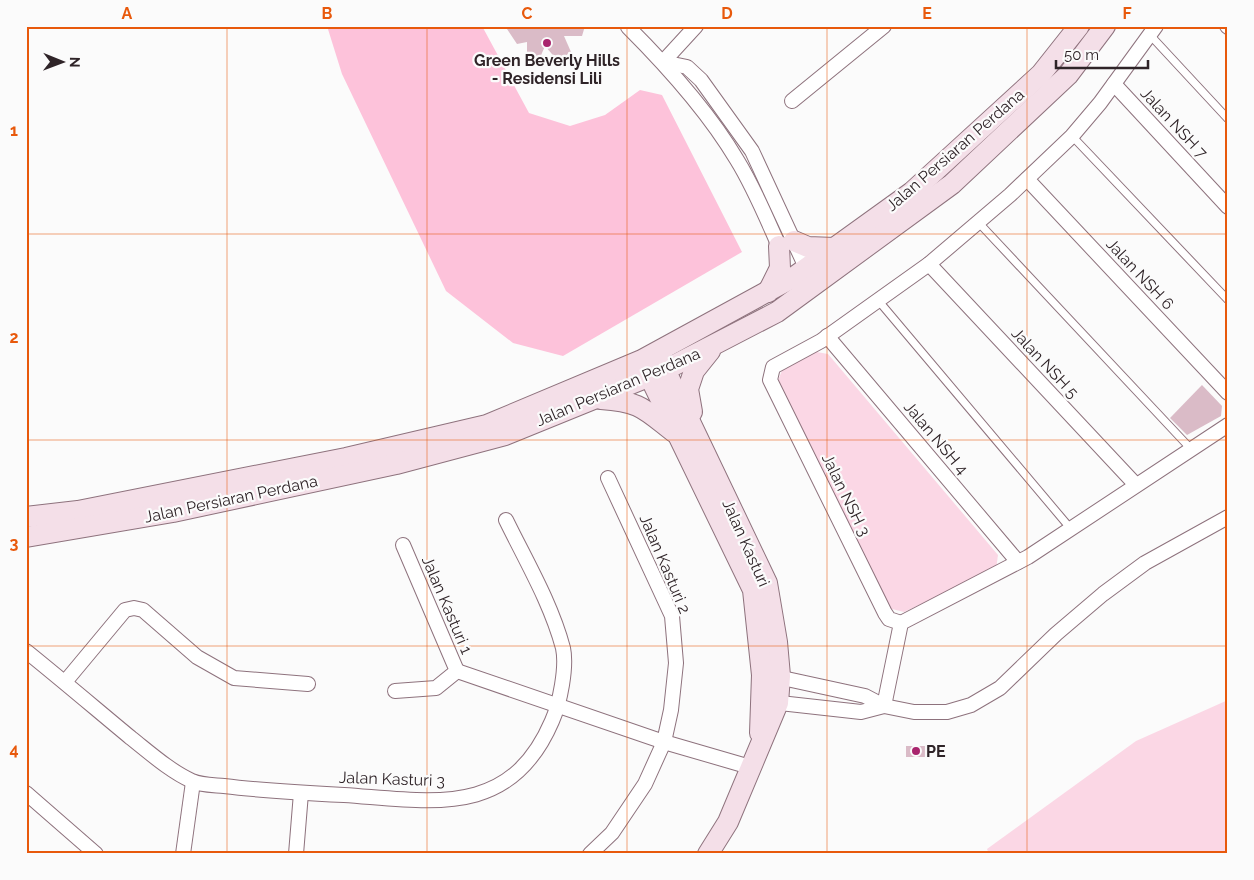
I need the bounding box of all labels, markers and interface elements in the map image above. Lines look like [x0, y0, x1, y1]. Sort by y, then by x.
text: A [122, 4, 133, 23]
text: B [322, 4, 333, 23]
text: C [522, 4, 533, 23]
text: D [721, 4, 733, 23]
text: E [922, 4, 932, 23]
text: F [1122, 4, 1132, 23]
marker: Green Beverly Hills - Residensi Lili [541, 37, 553, 49]
north arrow [38, 38, 88, 88]
scale bar [1056, 38, 1149, 70]
text: 50 m [1064, 46, 1099, 64]
place label: Green Beverly Hills - Residensi Lili [474, 51, 620, 88]
text: N [67, 57, 83, 68]
street label: Jalan NSH 7 [1137, 84, 1212, 162]
street label: Jalan Persiaran Perdana [882, 85, 1028, 215]
text: 1 [10, 121, 18, 140]
street label: Jalan NSH 6 [1102, 234, 1178, 314]
street label: Jalan NSH 5 [1008, 324, 1083, 402]
text: 2 [9, 328, 19, 347]
street label: Jalan Persiaran Perdana [533, 344, 703, 430]
street label: Jalan NSH 4 [900, 398, 972, 479]
street label: Jalan NSH 3 [818, 451, 874, 539]
street label: Jalan Persiaran Perdana [143, 471, 319, 527]
street label: Jalan Kasturi [718, 496, 774, 590]
street label: Jalan Kasturi 2 [636, 512, 694, 616]
text: 3 [10, 534, 19, 553]
street label: Jalan Kasturi 1 [418, 553, 476, 657]
text: 4 [9, 740, 19, 759]
place label: PE [926, 742, 946, 761]
marker: PE [910, 745, 922, 757]
street label: Jalan Kasturi 3 [339, 768, 445, 790]

